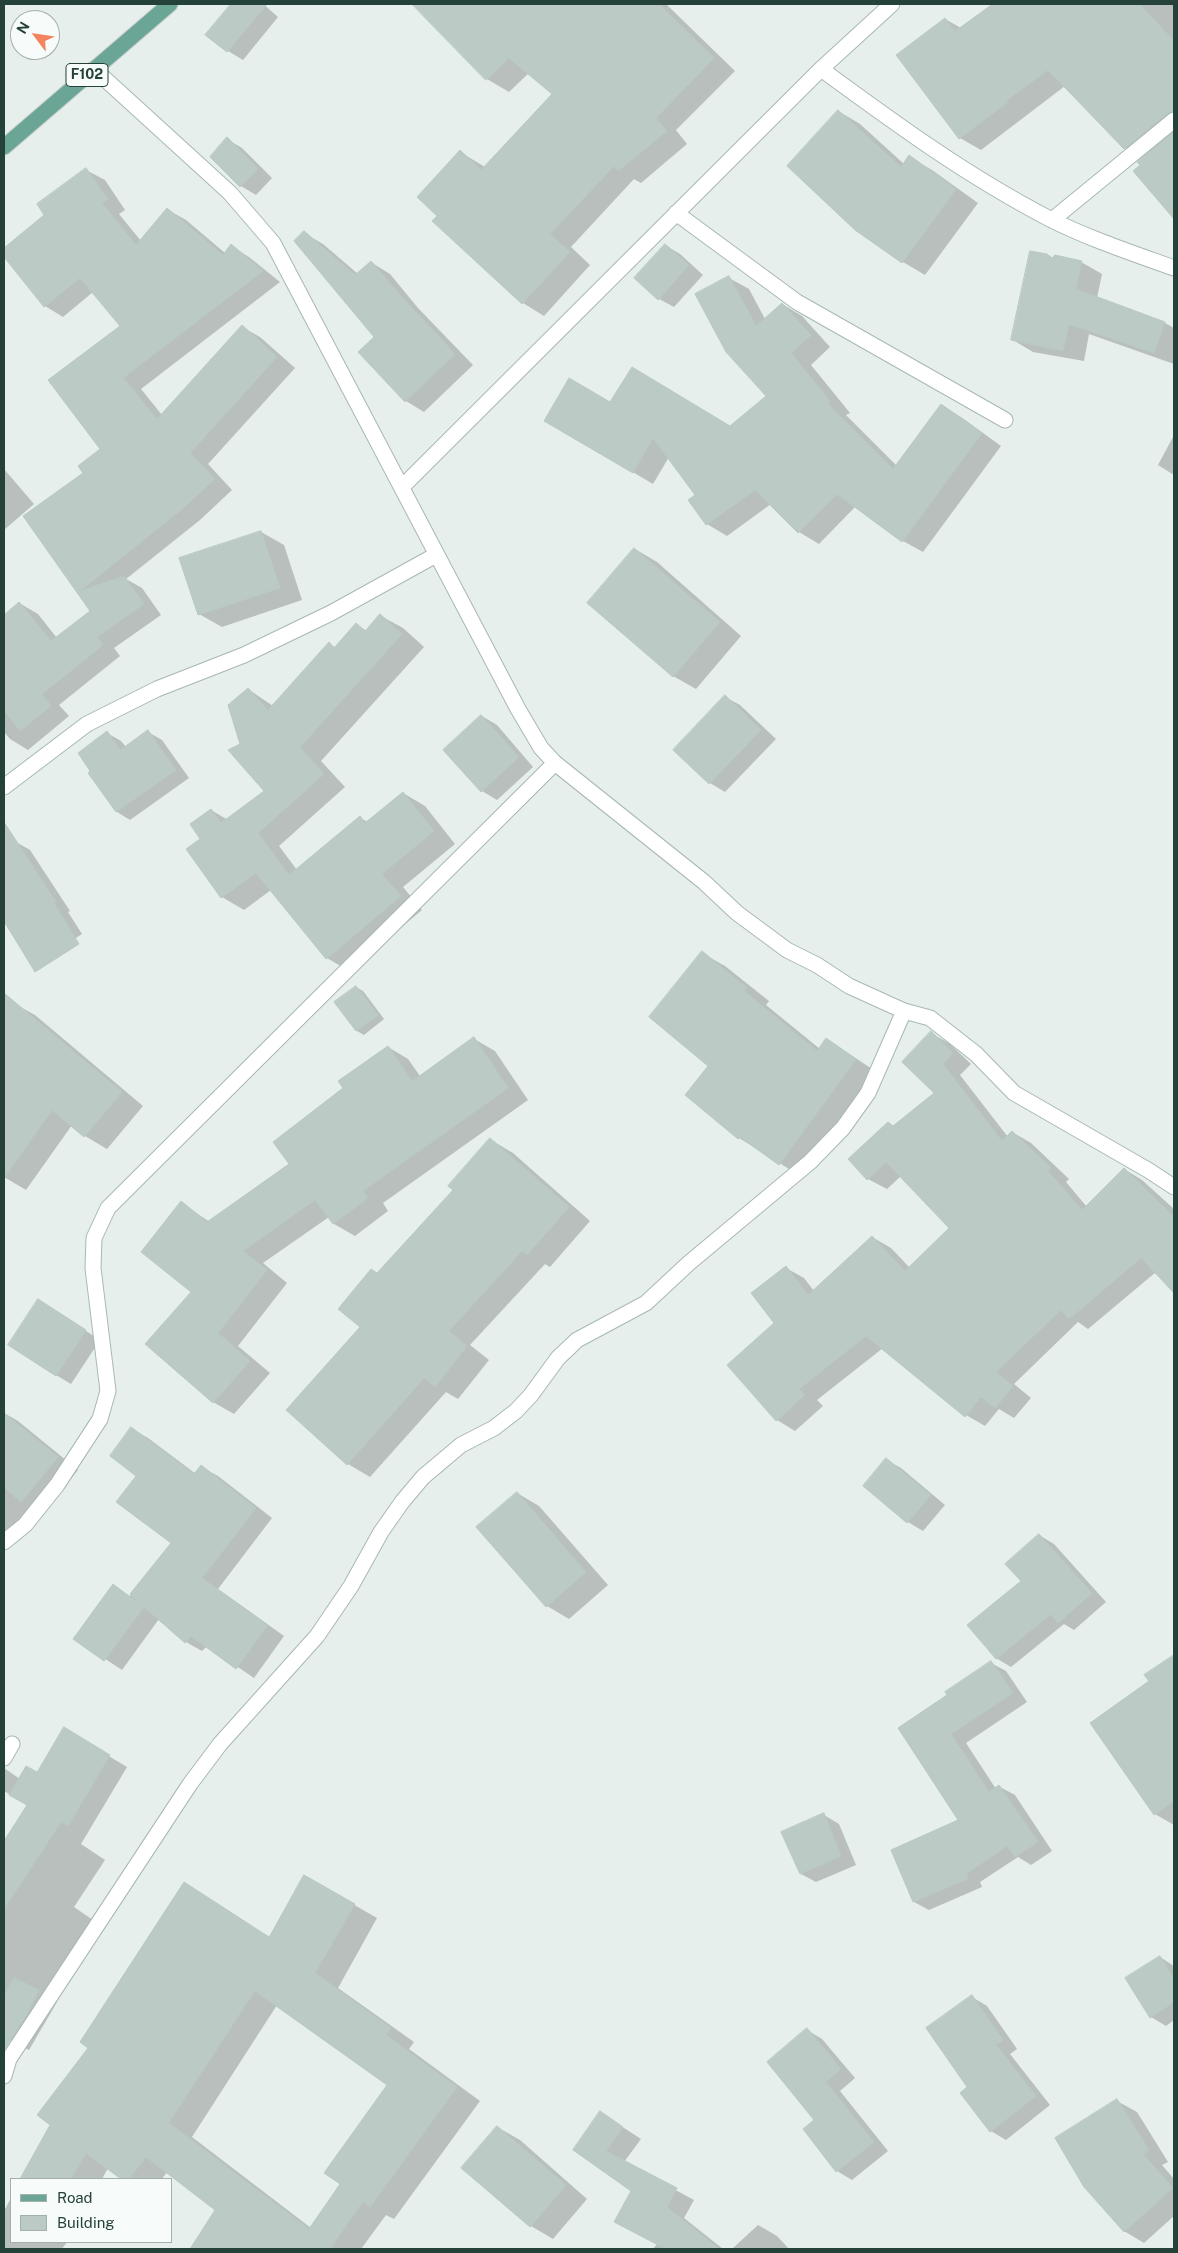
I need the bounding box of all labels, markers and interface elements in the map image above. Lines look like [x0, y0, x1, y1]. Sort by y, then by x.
north arrow [10, 10, 60, 60]
text: N [13, 19, 33, 37]
road number: F102 [66, 64, 108, 86]
legend [10, 2178, 172, 2243]
text: Road [57, 2189, 93, 2206]
text: Building [57, 2214, 115, 2231]

